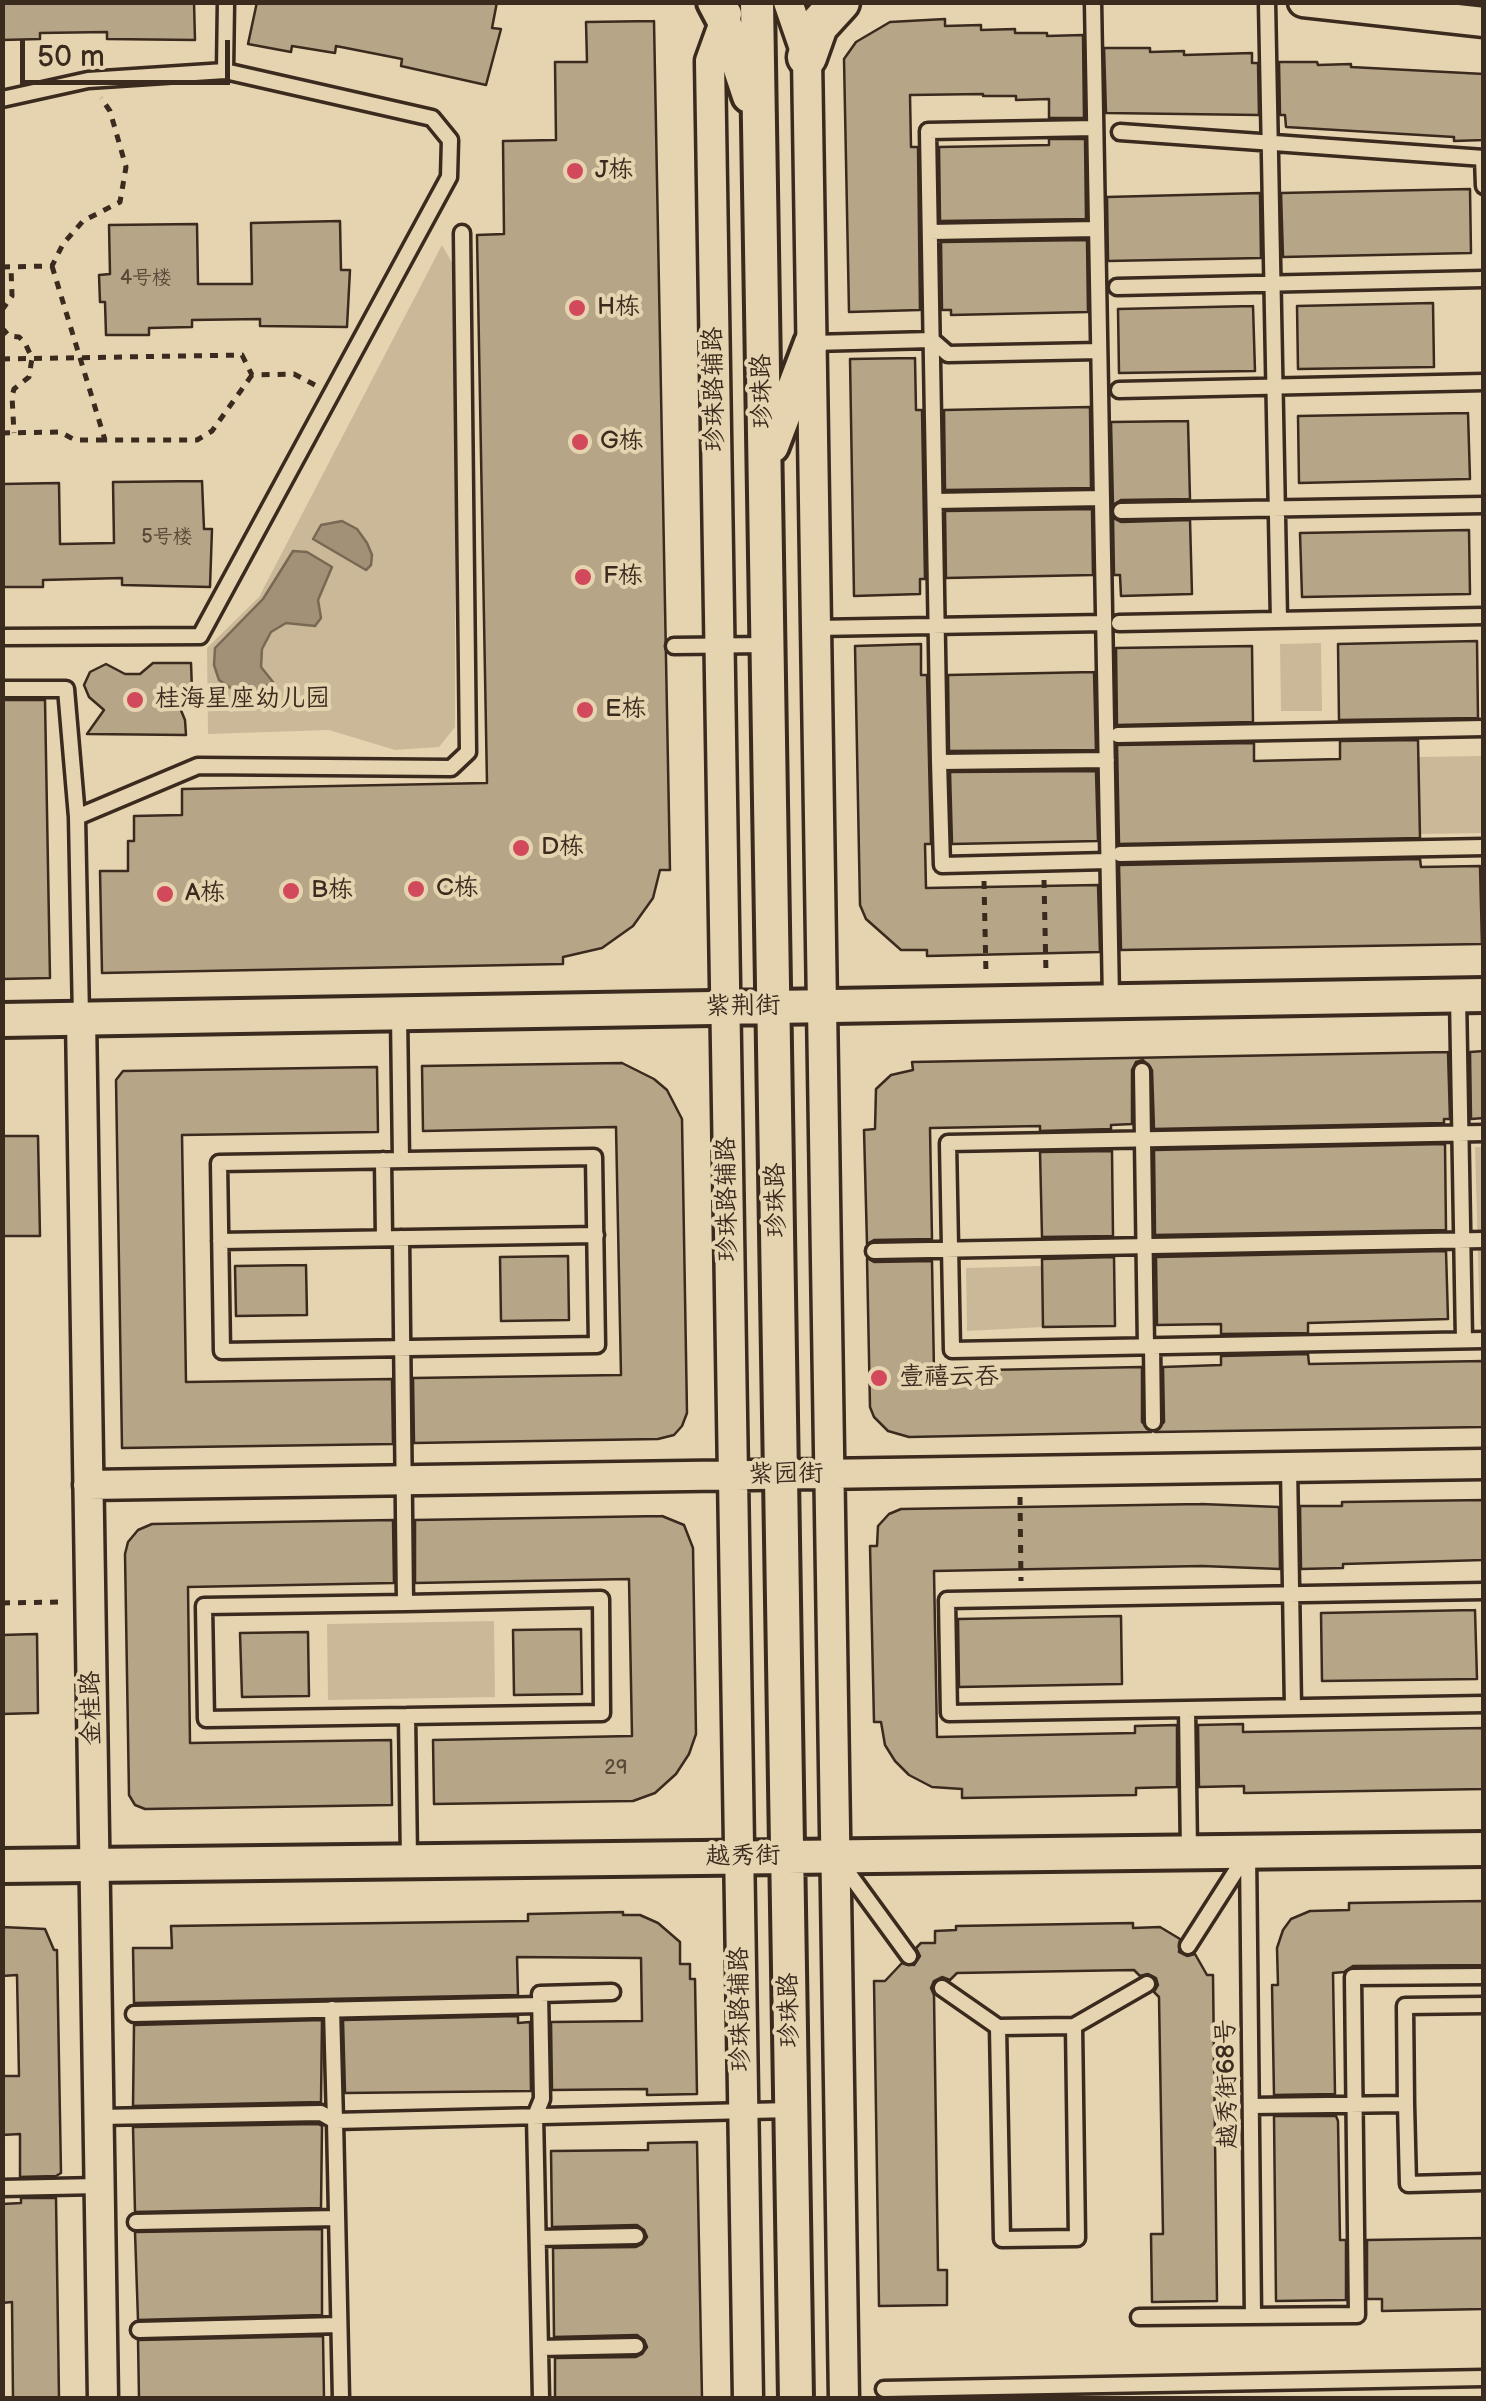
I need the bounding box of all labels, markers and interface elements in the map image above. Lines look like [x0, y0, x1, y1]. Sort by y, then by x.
scale bar [25, 20, 235, 82]
text: 50 m [37, 39, 105, 75]
place label: J栋 [595, 156, 633, 186]
marker: J栋 [564, 160, 586, 182]
house number: 4号楼 [120, 267, 172, 291]
place label: H栋 [597, 293, 640, 323]
marker: H栋 [566, 297, 588, 319]
street label: 珍珠路辅路 [699, 326, 731, 452]
street label: 珍珠路 [747, 353, 779, 429]
place label: G栋 [600, 427, 644, 457]
marker: G栋 [569, 431, 591, 453]
house number: 5号楼 [141, 526, 193, 550]
place label: F栋 [603, 562, 643, 592]
marker: F栋 [572, 566, 594, 588]
place label: 桂海星座幼儿园 [155, 685, 330, 715]
marker: 桂海星座幼儿园 [124, 689, 146, 711]
place label: E栋 [605, 695, 646, 725]
marker: E栋 [574, 699, 596, 721]
place label: D栋 [541, 833, 584, 863]
marker: D栋 [510, 837, 532, 859]
place label: C栋 [436, 874, 479, 904]
place label: B栋 [311, 876, 353, 906]
marker: C栋 [405, 878, 427, 900]
place label: A栋 [185, 879, 225, 909]
marker: B栋 [280, 880, 302, 902]
marker: A栋 [154, 883, 176, 905]
street label: 紫荆街 [705, 991, 781, 1023]
street label: 珍珠路辅路 [712, 1136, 744, 1262]
street label: 珍珠路 [761, 1162, 793, 1238]
place label: 壹禧云吞 [899, 1363, 999, 1393]
marker: 壹禧云吞 [868, 1367, 890, 1389]
street label: 紫园街 [748, 1459, 824, 1491]
street label: 金桂路 [76, 1670, 108, 1746]
house number: 29 [604, 1757, 628, 1781]
street label: 越秀街 [705, 1841, 781, 1873]
street label: 珍珠路辅路 [725, 1946, 757, 2072]
street label: 珍珠路 [774, 1972, 806, 2048]
street label: 越秀街68号 [1212, 2019, 1244, 2149]

